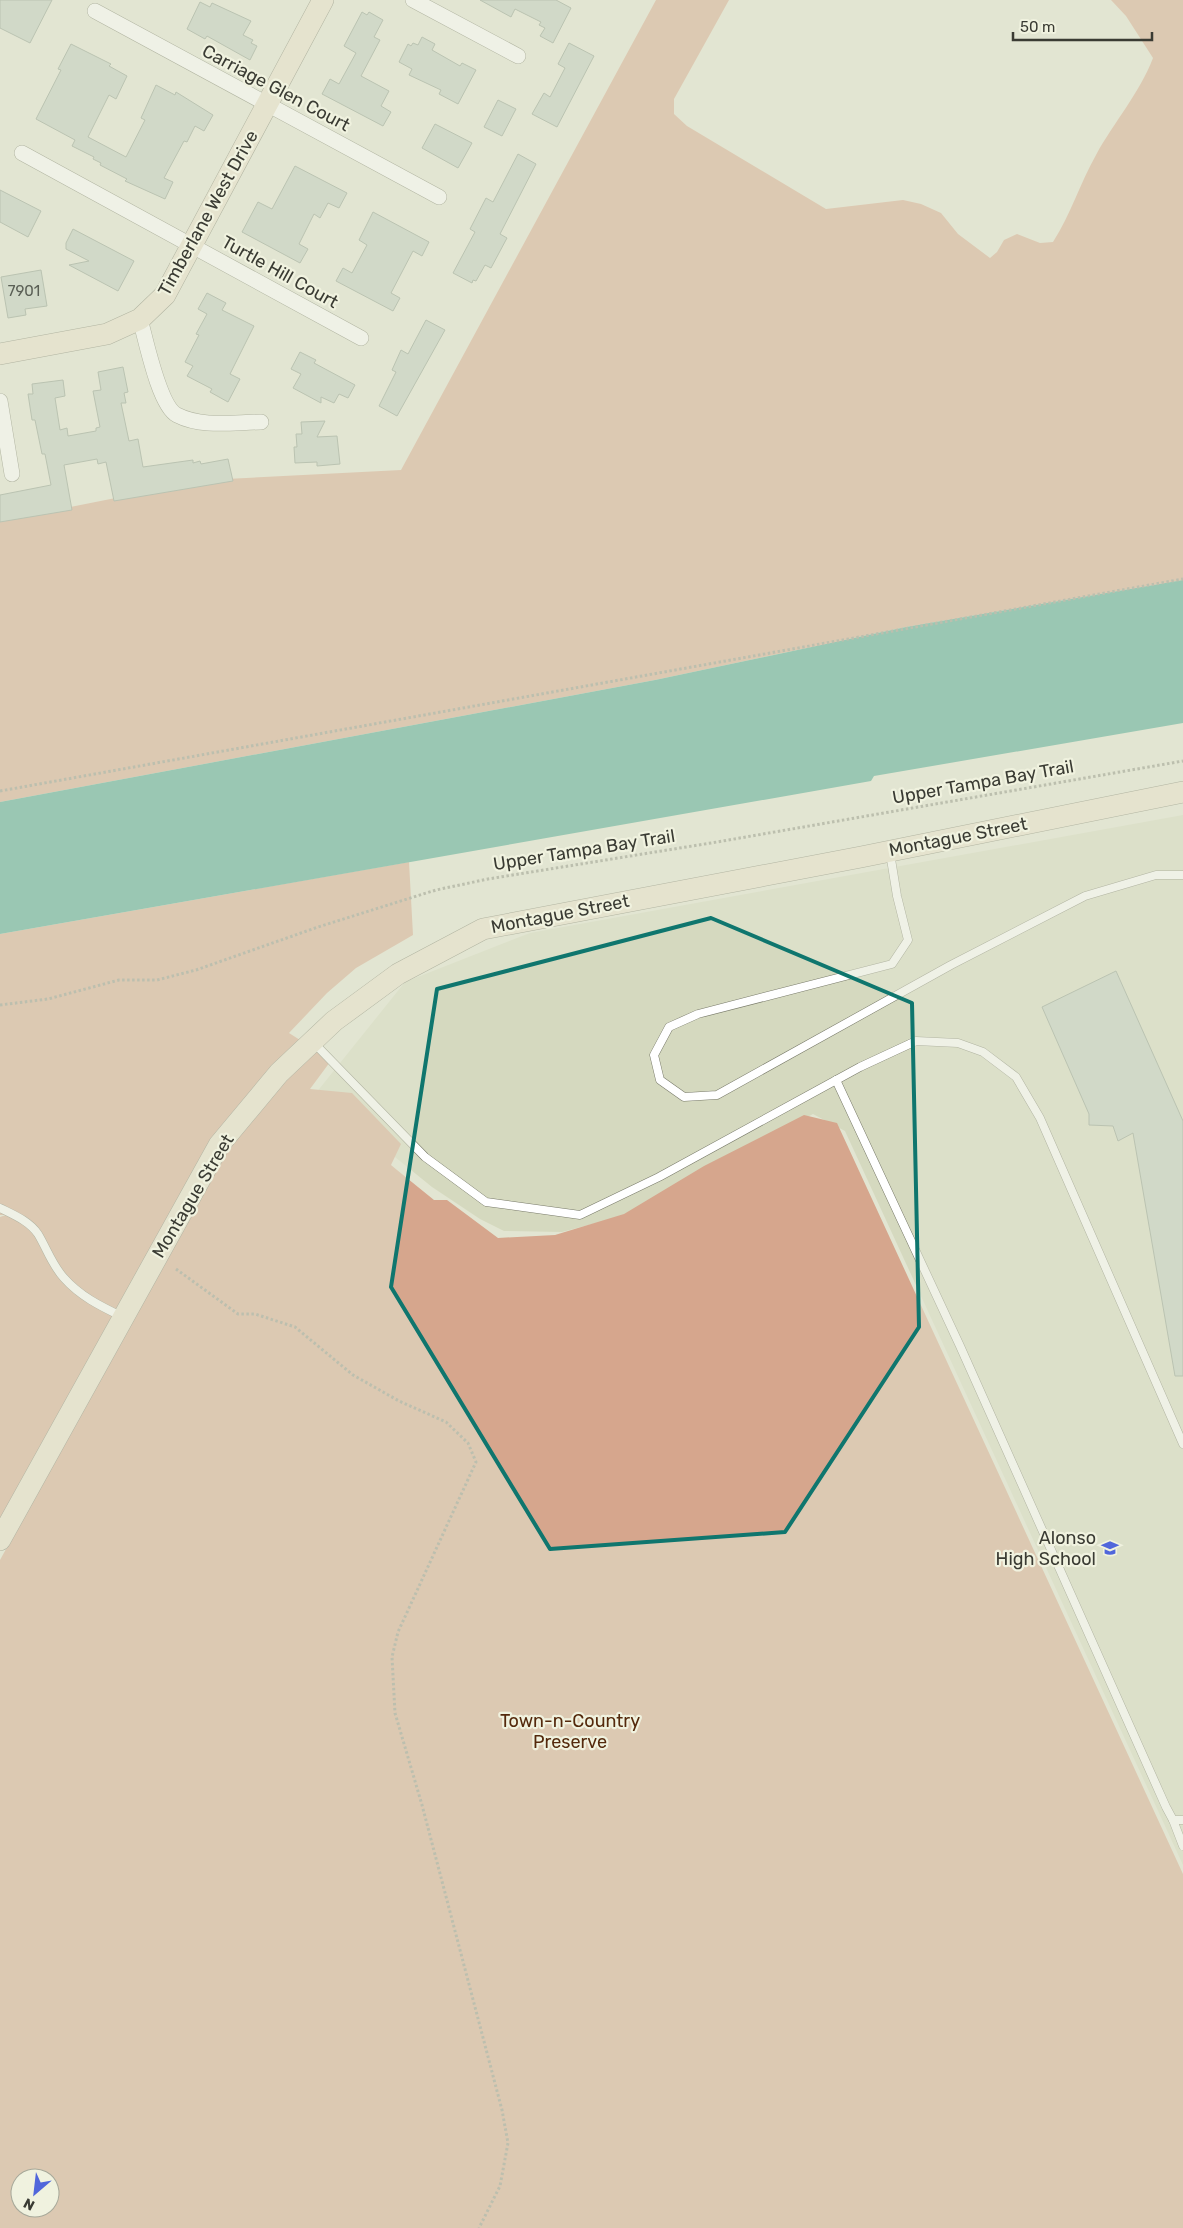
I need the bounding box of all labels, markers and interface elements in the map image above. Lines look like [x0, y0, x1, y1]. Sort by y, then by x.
scale bar [1013, 10, 1152, 42]
text: 50 m [1020, 18, 1055, 36]
street label: Carriage Glen Court [198, 40, 354, 136]
street label: Timberlane West Drive [153, 126, 263, 300]
street label: Turtle Hill Court [218, 231, 342, 313]
house number: 7901 [8, 282, 40, 300]
street label: Upper Tampa Bay Trail [891, 755, 1075, 809]
street label: Montague Street [887, 813, 1029, 861]
street label: Upper Tampa Bay Trail [492, 825, 676, 875]
street label: Montague Street [489, 890, 631, 938]
street label: Montague Street [147, 1130, 239, 1262]
place label: Alonso High School [996, 1527, 1096, 1570]
school or university icon: Alonso High School [1100, 1538, 1120, 1558]
park label: Town-n-Country Preserve [500, 1710, 640, 1753]
north arrow [10, 2168, 60, 2218]
text: N [21, 2194, 38, 2214]

